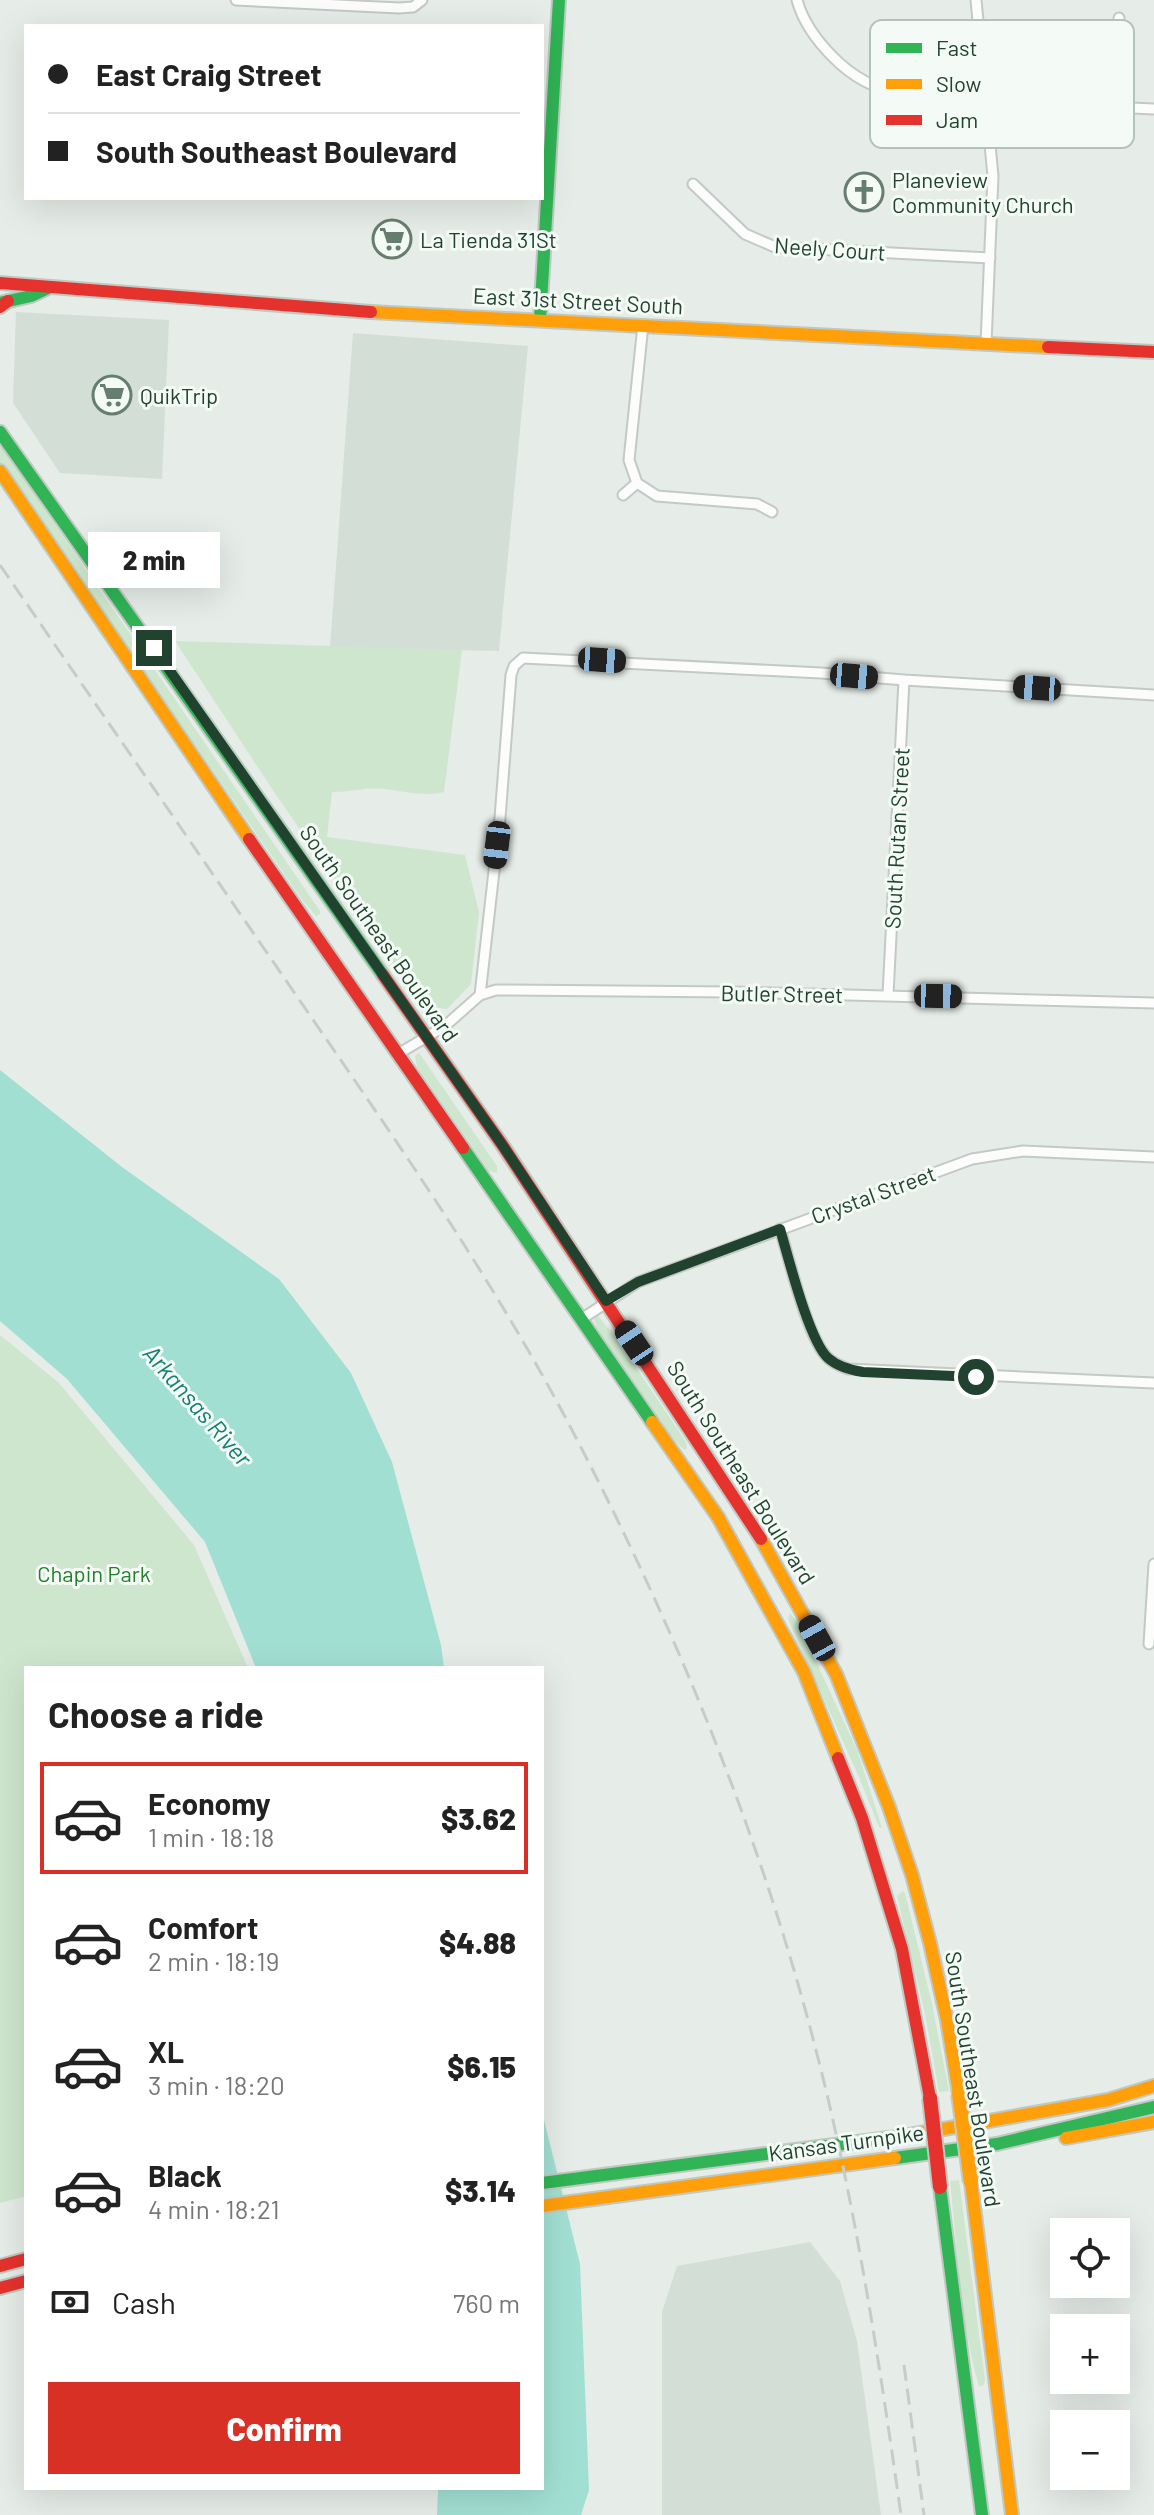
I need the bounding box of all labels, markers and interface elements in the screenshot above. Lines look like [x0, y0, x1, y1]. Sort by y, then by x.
legend [870, 20, 1134, 148]
text: Fast [936, 34, 978, 60]
text: East Craig Street [96, 56, 322, 92]
text: Slow [936, 70, 981, 96]
text: Jam [936, 106, 978, 132]
text: South Southeast Boulevard [96, 133, 457, 169]
place label: Planeview Community Church [892, 166, 1074, 217]
church icon: Planeview Community Church [843, 171, 885, 213]
supermarket icon: La Tienda 31St [371, 218, 413, 260]
place label: La Tienda 31St [420, 226, 557, 252]
street label: Neely Court [774, 231, 886, 265]
street label: East 31st Street South [472, 282, 684, 318]
supermarket icon: QuikTrip [91, 374, 133, 416]
place label: QuikTrip [140, 382, 218, 408]
callout: 2 min [88, 532, 220, 588]
text: 2 min [123, 544, 185, 575]
route end [136, 630, 172, 666]
car [577, 646, 627, 674]
car [829, 662, 879, 690]
car [1012, 674, 1062, 702]
street label: South Rutan Street [878, 747, 914, 929]
street label: South Southeast Boulevard [295, 820, 465, 1046]
car [482, 820, 512, 870]
street label: Butler Street [721, 979, 843, 1007]
car [914, 984, 962, 1008]
street label: Crystal Street [807, 1159, 939, 1229]
car [611, 1316, 657, 1370]
water label: Arkansas River [138, 1339, 259, 1473]
street label: South Southeast Boulevard [662, 1355, 822, 1589]
route start [958, 1359, 994, 1395]
park label: Chapin Park [37, 1560, 151, 1586]
car [795, 1611, 839, 1665]
text: Choose a ride [48, 1692, 264, 1735]
icon: car [52, 1782, 124, 1854]
text: Economy [148, 1785, 271, 1821]
text: $3.62 [441, 1800, 516, 1836]
text: 1 min · 18:18 [148, 1821, 274, 1852]
icon: car [52, 1906, 124, 1978]
text: Comfort [148, 1909, 258, 1945]
text: $4.88 [439, 1924, 516, 1960]
text: 2 min · 18:19 [148, 1945, 279, 1976]
street label: South Southeast Boulevard [941, 1949, 1007, 2209]
icon: car [52, 2030, 124, 2102]
text: XL [148, 2033, 184, 2069]
text: $6.15 [447, 2048, 516, 2084]
text: 3 min · 18:20 [148, 2069, 285, 2100]
street label: Kansas Turnpike [767, 2118, 925, 2166]
icon: car [52, 2154, 124, 2226]
text: Black [148, 2157, 222, 2193]
text: $3.14 [445, 2172, 516, 2208]
text: 4 min · 18:21 [148, 2193, 280, 2224]
map controls [1050, 2218, 1130, 2490]
button: locate [1050, 2218, 1130, 2298]
icon: cash [48, 2280, 92, 2324]
text: Cash [112, 2284, 176, 2320]
text: 760 m [453, 2287, 520, 2318]
button: + [1050, 2314, 1130, 2394]
button: Confirm [48, 2382, 520, 2474]
button: − [1050, 2410, 1130, 2490]

